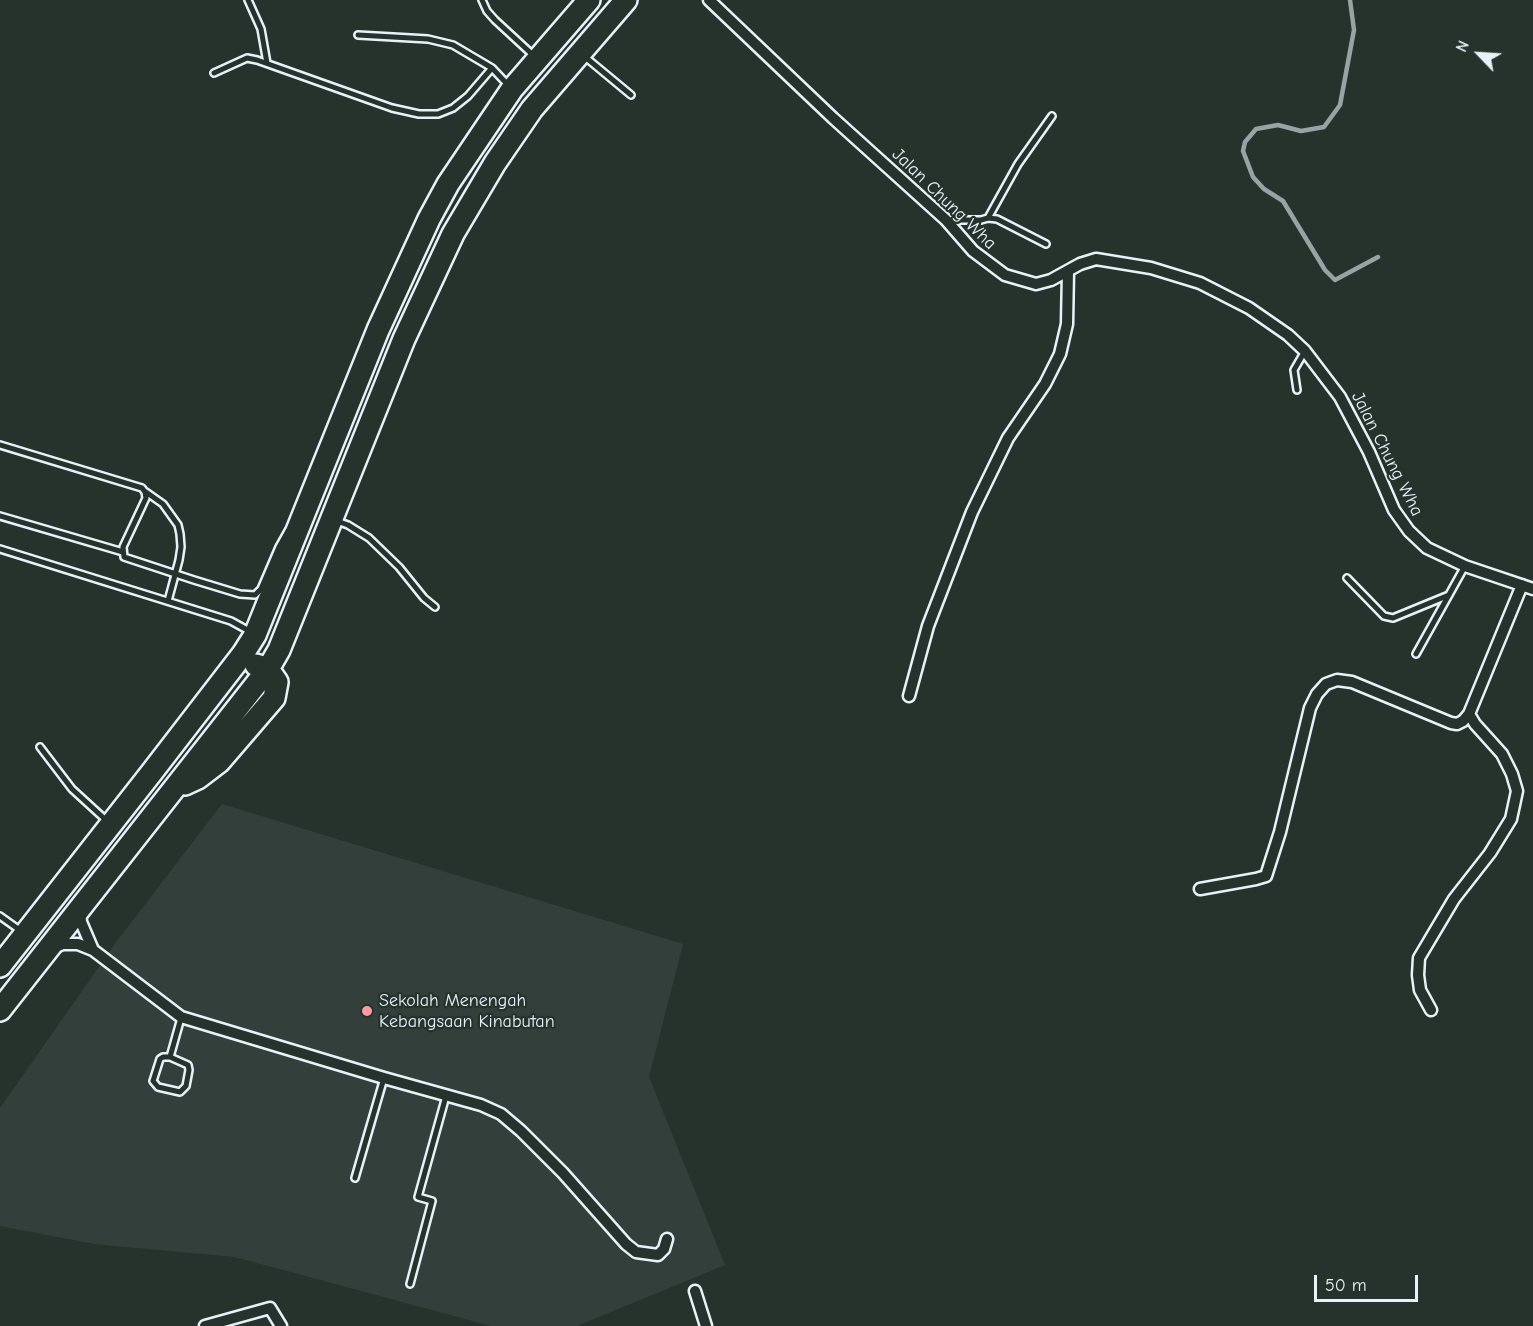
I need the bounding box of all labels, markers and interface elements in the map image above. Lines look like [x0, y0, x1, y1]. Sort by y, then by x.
north arrow [1449, 24, 1509, 84]
text: N [1452, 38, 1473, 55]
street label: Jalan Chung Wha [887, 144, 1001, 254]
street label: Jalan Chung Wha [1346, 388, 1428, 520]
place label: Sekolah Menengah Kebangsaan Kinabutan [379, 990, 555, 1032]
marker: Sekolah Menengah Kebangsaan Kinabutan [360, 1004, 374, 1018]
scale bar [1317, 1263, 1420, 1301]
text: 50 m [1325, 1275, 1367, 1296]

